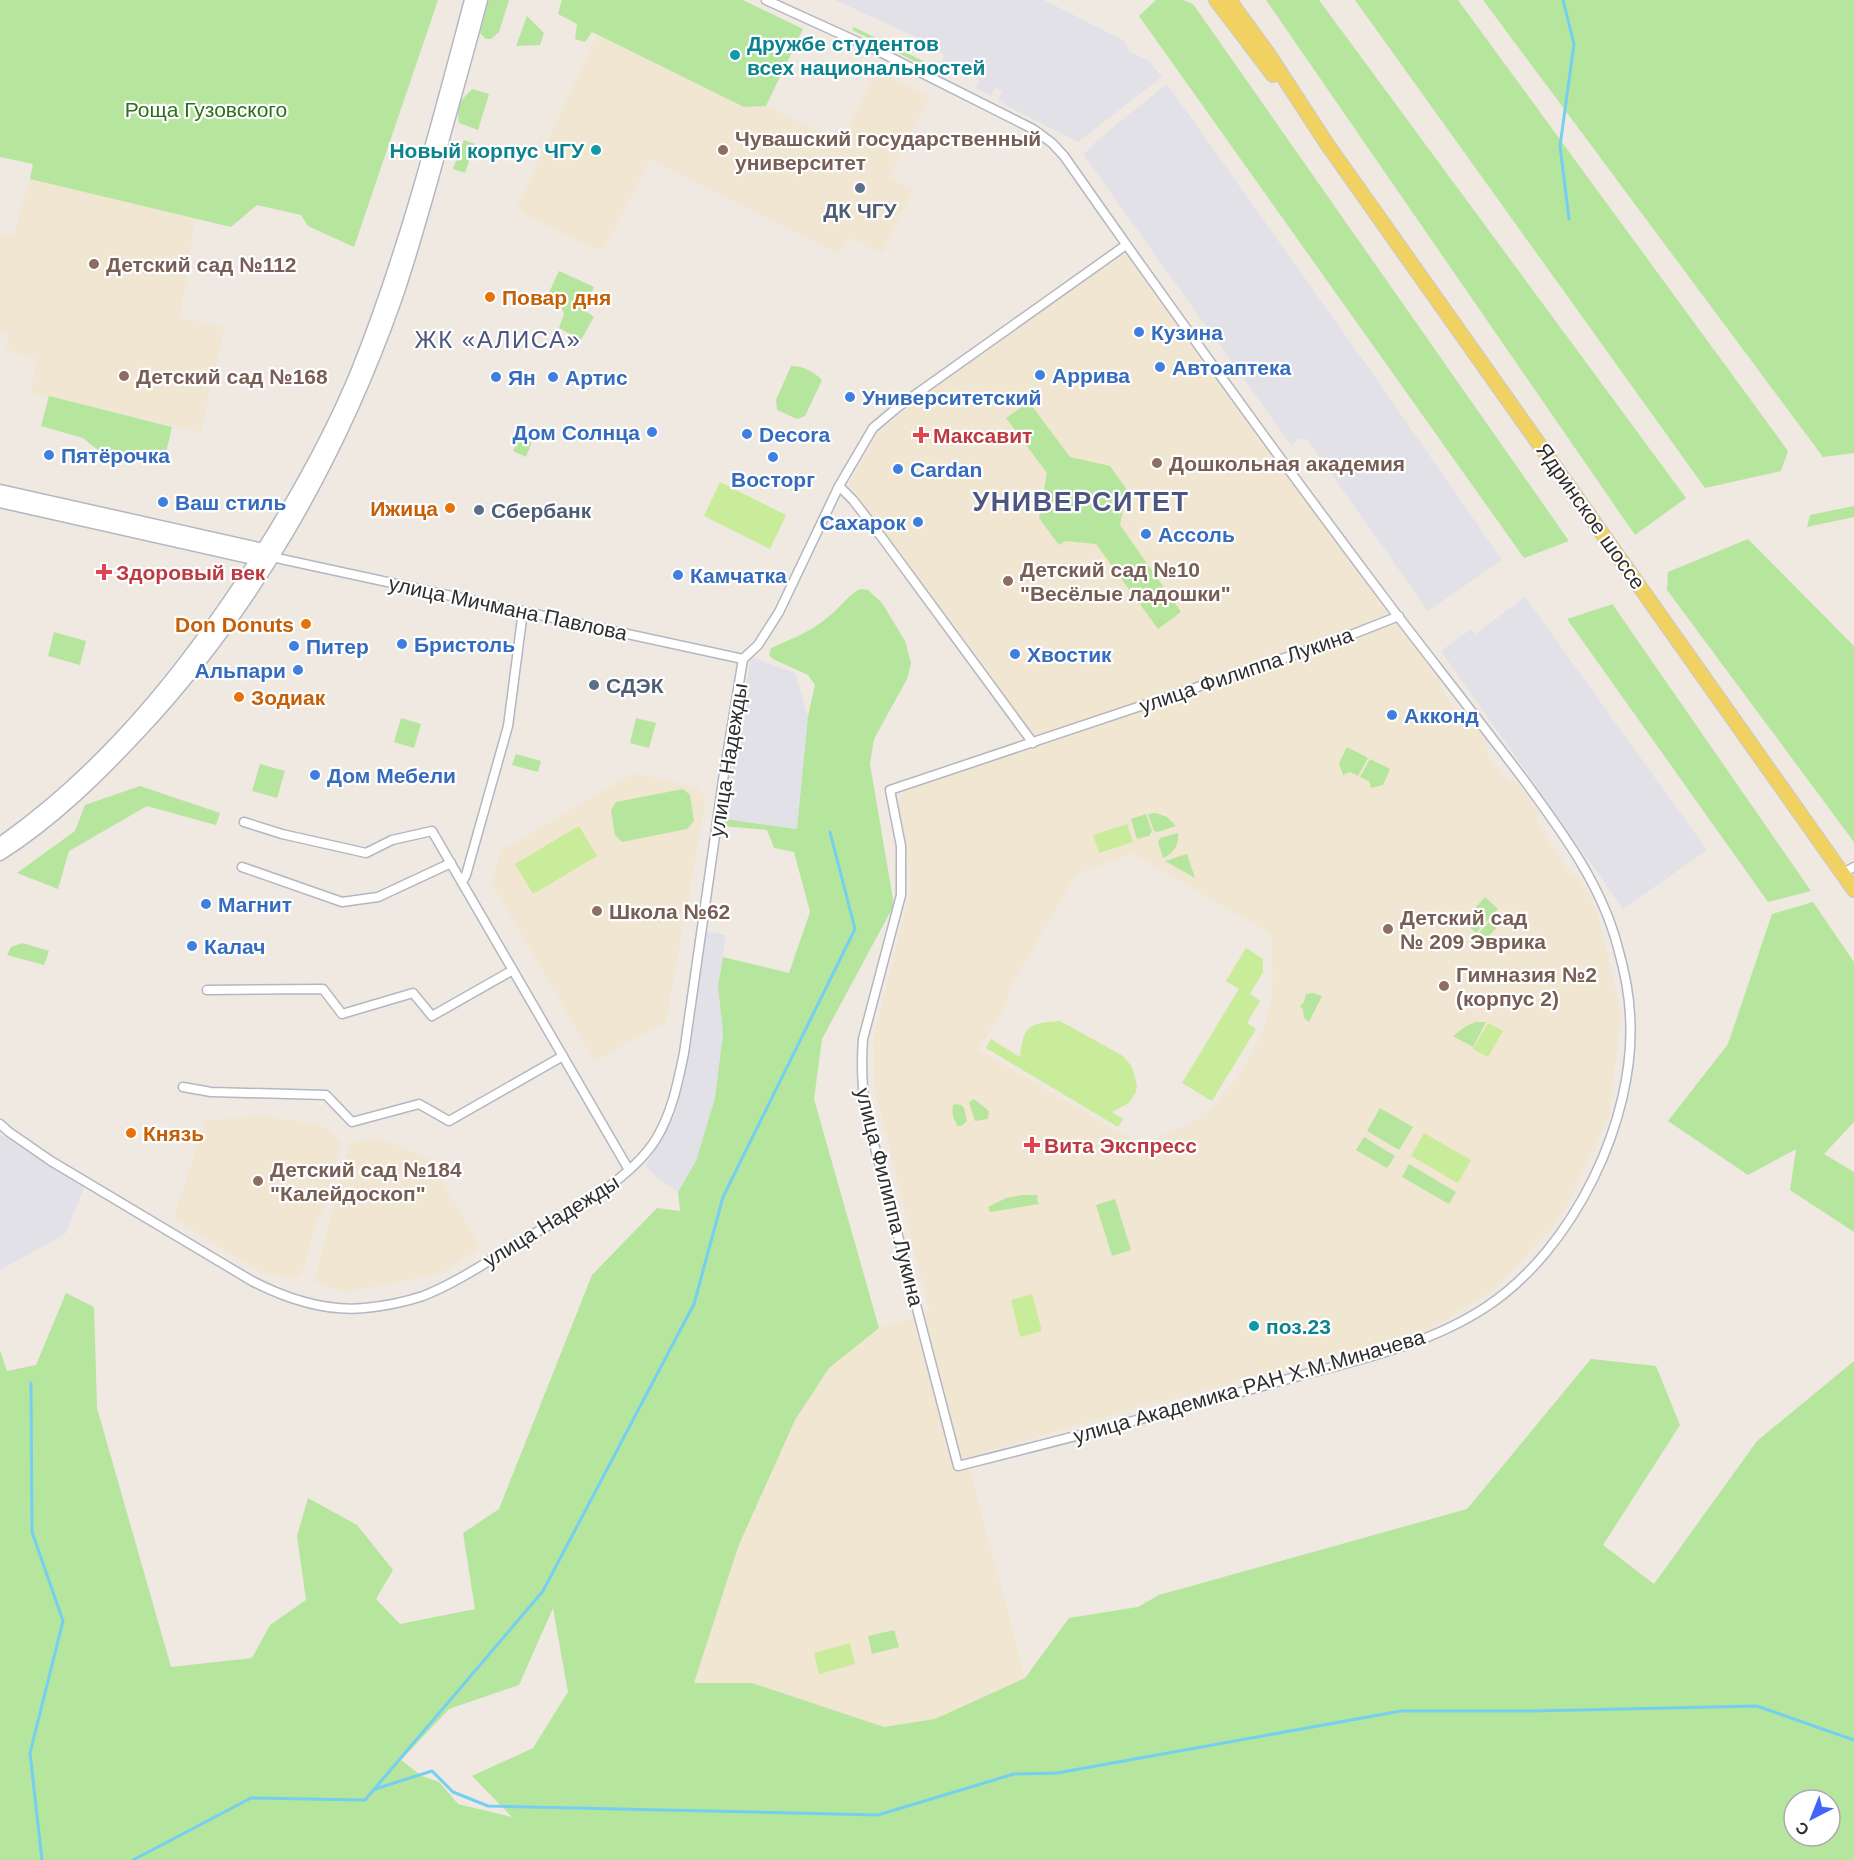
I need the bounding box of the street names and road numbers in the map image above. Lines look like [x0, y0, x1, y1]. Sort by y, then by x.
street label: Ядринское шоссе [1532, 439, 1650, 593]
street label: улица Мичмана Павлова [387, 571, 630, 645]
street label: улица Филиппа Лукина [1136, 623, 1356, 717]
street label: улица Надежды [704, 681, 752, 839]
street label: улица Филиппа Лукина [852, 1085, 928, 1309]
street label: улица Надежды [479, 1170, 623, 1272]
street label: улица Академика РАН Х.М.Миначева [1071, 1325, 1428, 1447]

